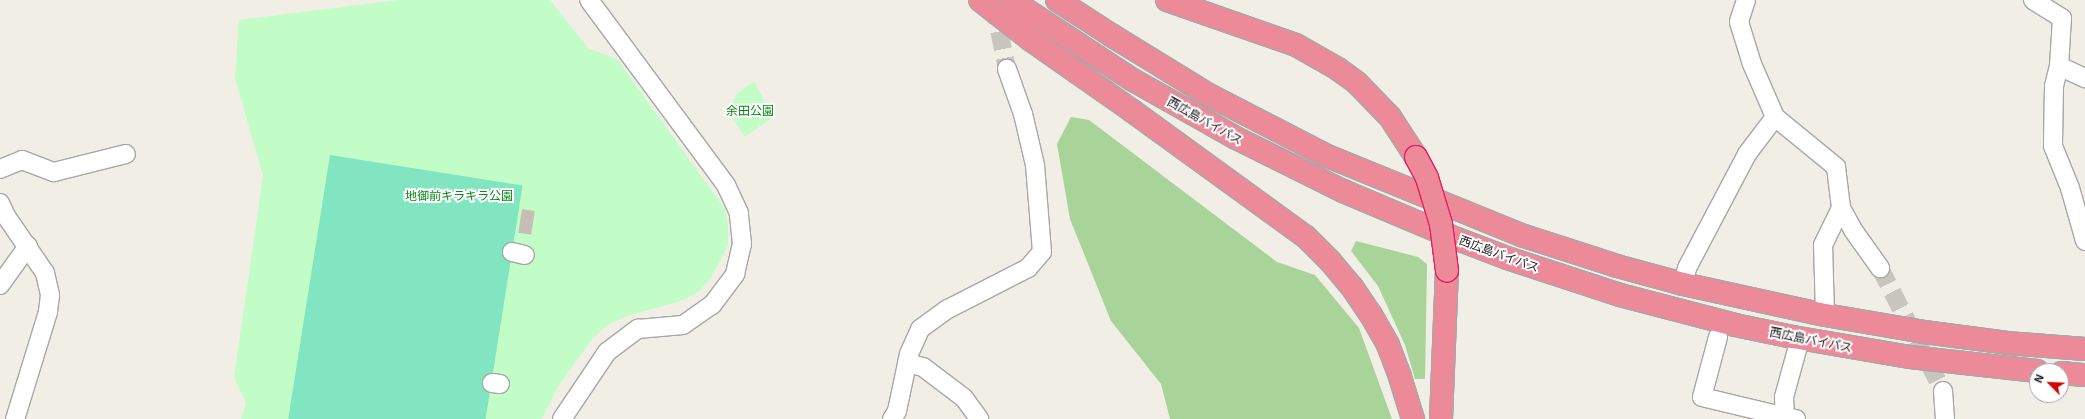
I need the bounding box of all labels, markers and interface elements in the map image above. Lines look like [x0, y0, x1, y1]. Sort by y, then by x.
street label: 西広島バイパス [1165, 94, 1245, 148]
park label: 余田公園 [726, 104, 774, 118]
park label: 地御前キラキラ公園 [405, 189, 513, 203]
street label: 西広島バイパス [1457, 233, 1541, 275]
street label: 西広島バイパス [1768, 325, 1854, 355]
north arrow [2029, 363, 2069, 403]
text: N [2031, 372, 2046, 385]

